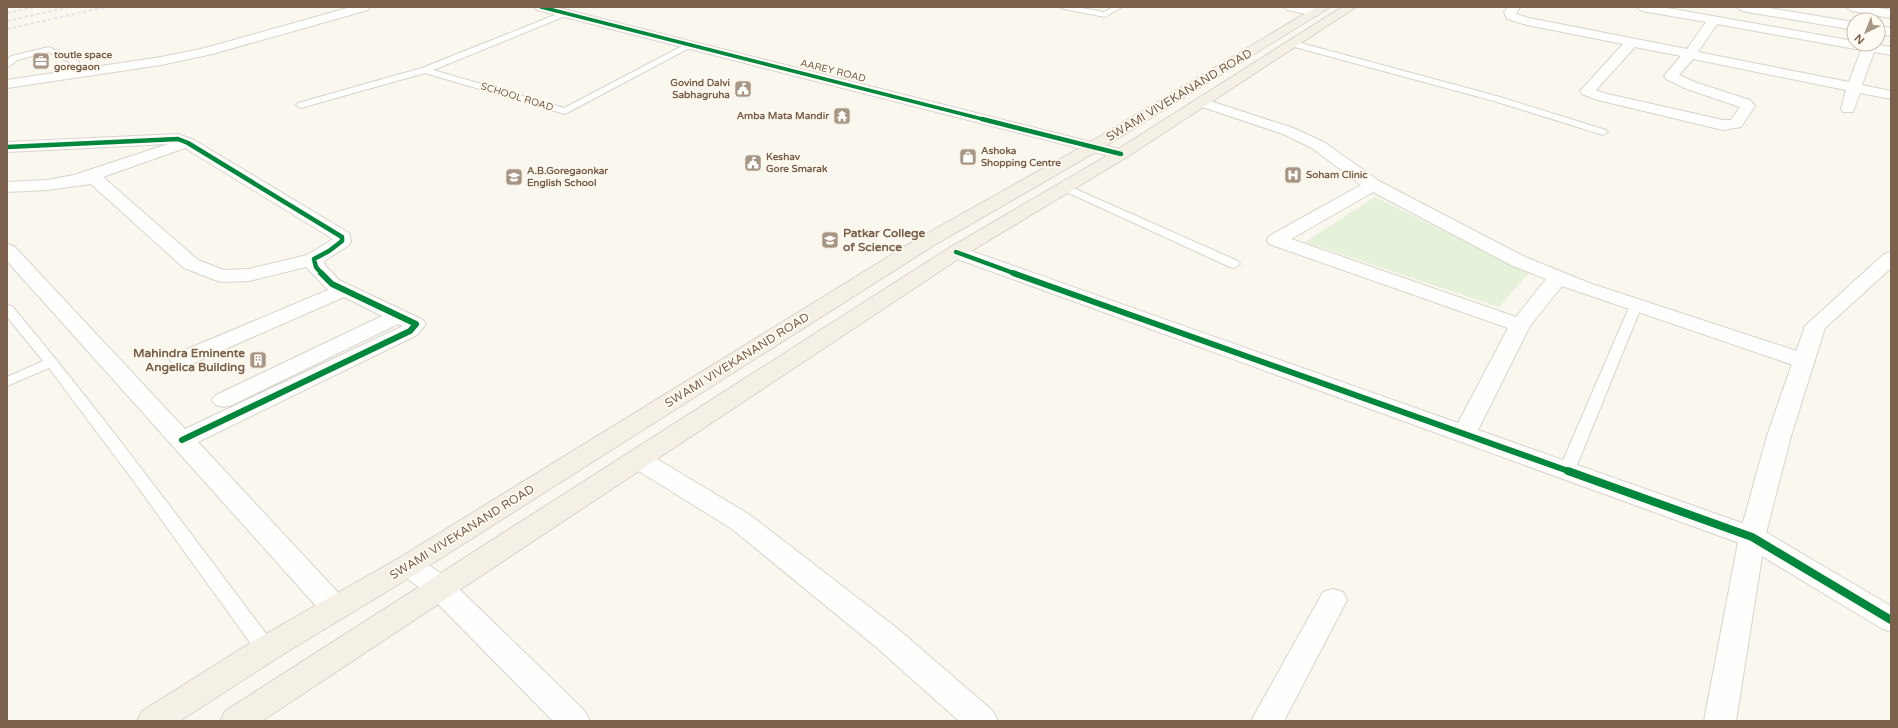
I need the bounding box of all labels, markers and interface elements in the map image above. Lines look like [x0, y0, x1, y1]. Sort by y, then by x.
north arrow [1846, 12, 1886, 52]
text: N [1852, 31, 1867, 47]
street label: SWAMI VIVEKANAND ROAD [1104, 46, 1254, 144]
place label: toutle space goregaon [53, 49, 113, 73]
office icon: toutle space goregaon [31, 51, 51, 71]
street label: AAREY ROAD [799, 57, 867, 85]
place label: Govind Dalvi Sabhagruha [670, 77, 731, 101]
public building icon: Govind Dalvi Sabhagruha [733, 79, 753, 99]
street label: SCHOOL ROAD [479, 80, 555, 114]
temple icon: Amba Mata Mandir [832, 106, 852, 126]
place label: Amba Mata Mandir [737, 110, 829, 122]
place label: Ashoka Shopping Centre [981, 145, 1061, 169]
shop icon: Ashoka Shopping Centre [958, 147, 978, 167]
place label: Keshav Gore Smarak [766, 151, 828, 175]
public building icon: Keshav Gore Smarak [743, 153, 763, 173]
place label: A.B.Goregaonkar English School [527, 165, 608, 189]
hospital icon: Soham Clinic [1283, 165, 1303, 185]
school or university icon: A.B.Goregaonkar English School [504, 167, 524, 187]
place label: Soham Clinic [1306, 169, 1368, 181]
place label: Patkar College of Science [843, 226, 926, 254]
school or university icon: Patkar College of Science [820, 230, 840, 250]
street label: SWAMI VIVEKANAND ROAD [662, 310, 812, 410]
place label: Mahindra Eminente Angelica Building [133, 346, 245, 375]
building icon: Mahindra Eminente Angelica Building [248, 350, 268, 370]
street label: SWAMI VIVEKANAND ROAD [387, 482, 537, 582]

